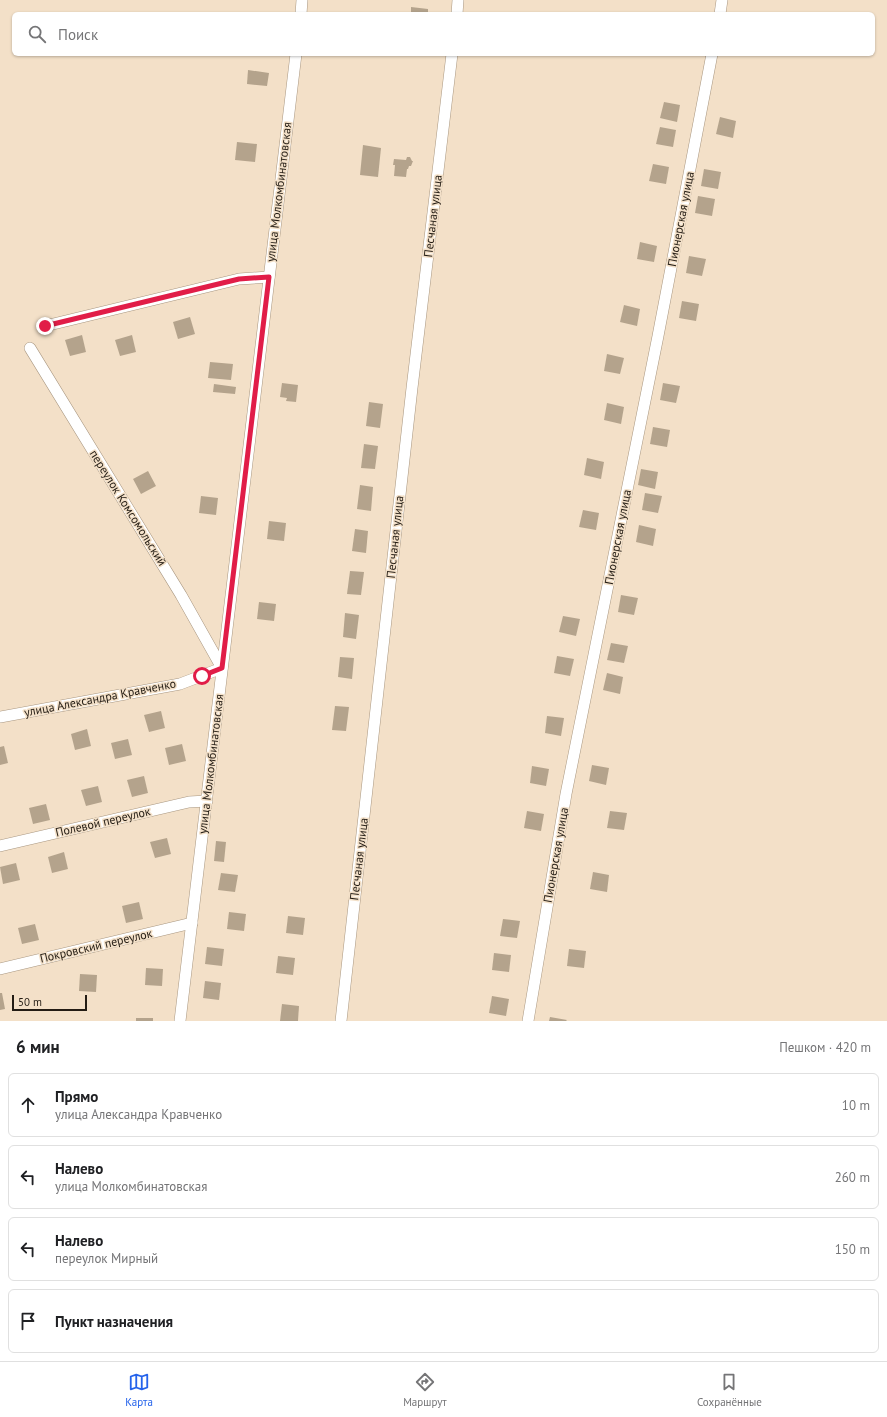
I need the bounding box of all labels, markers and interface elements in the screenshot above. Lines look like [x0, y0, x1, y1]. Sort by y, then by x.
search box [12, 12, 875, 56]
icon: search [26, 23, 48, 45]
text: Поиск [58, 25, 98, 44]
street label: улица Молкомбинатовская [262, 121, 295, 263]
street label: Пионерская улица [664, 170, 697, 268]
street label: Песчаная улица [420, 174, 445, 258]
route end [36, 317, 54, 335]
street label: переулок Комсомольский [87, 447, 170, 568]
street label: Пионерская улица [601, 488, 634, 586]
street label: Песчаная улица [383, 495, 406, 579]
route start [193, 667, 211, 685]
street label: улица Александра Кравченко [23, 675, 177, 720]
street label: улица Молкомбинатовская [194, 693, 227, 835]
street label: Полевой переулок [54, 803, 152, 840]
street label: Пионерская улица [540, 806, 571, 904]
street label: Песчаная улица [346, 817, 371, 901]
street label: Покровский переулок [38, 925, 154, 966]
scale bar [12, 993, 87, 1012]
text: 50 m [18, 995, 42, 1009]
text: 6 мин [16, 1036, 60, 1058]
text: Пешком · 420 m [779, 1039, 871, 1056]
text: Прямо [55, 1087, 98, 1106]
icon: ahead [17, 1094, 39, 1116]
text: 10 m [842, 1097, 870, 1114]
text: улица Александра Кравченко [55, 1106, 222, 1123]
text: Налево [55, 1159, 103, 1178]
icon: left [17, 1166, 39, 1188]
text: 260 m [835, 1169, 870, 1186]
text: улица Молкомбинатовская [55, 1178, 207, 1195]
text: Налево [55, 1231, 103, 1250]
icon: left [17, 1238, 39, 1260]
text: 150 m [835, 1241, 870, 1258]
text: переулок Мирный [55, 1250, 158, 1267]
icon: arrive [17, 1310, 39, 1332]
text: Пункт назначения [55, 1312, 173, 1331]
tab: Карта [125, 1371, 153, 1409]
tab: Маршрут [403, 1371, 447, 1409]
tab: Сохранённые [697, 1371, 762, 1409]

